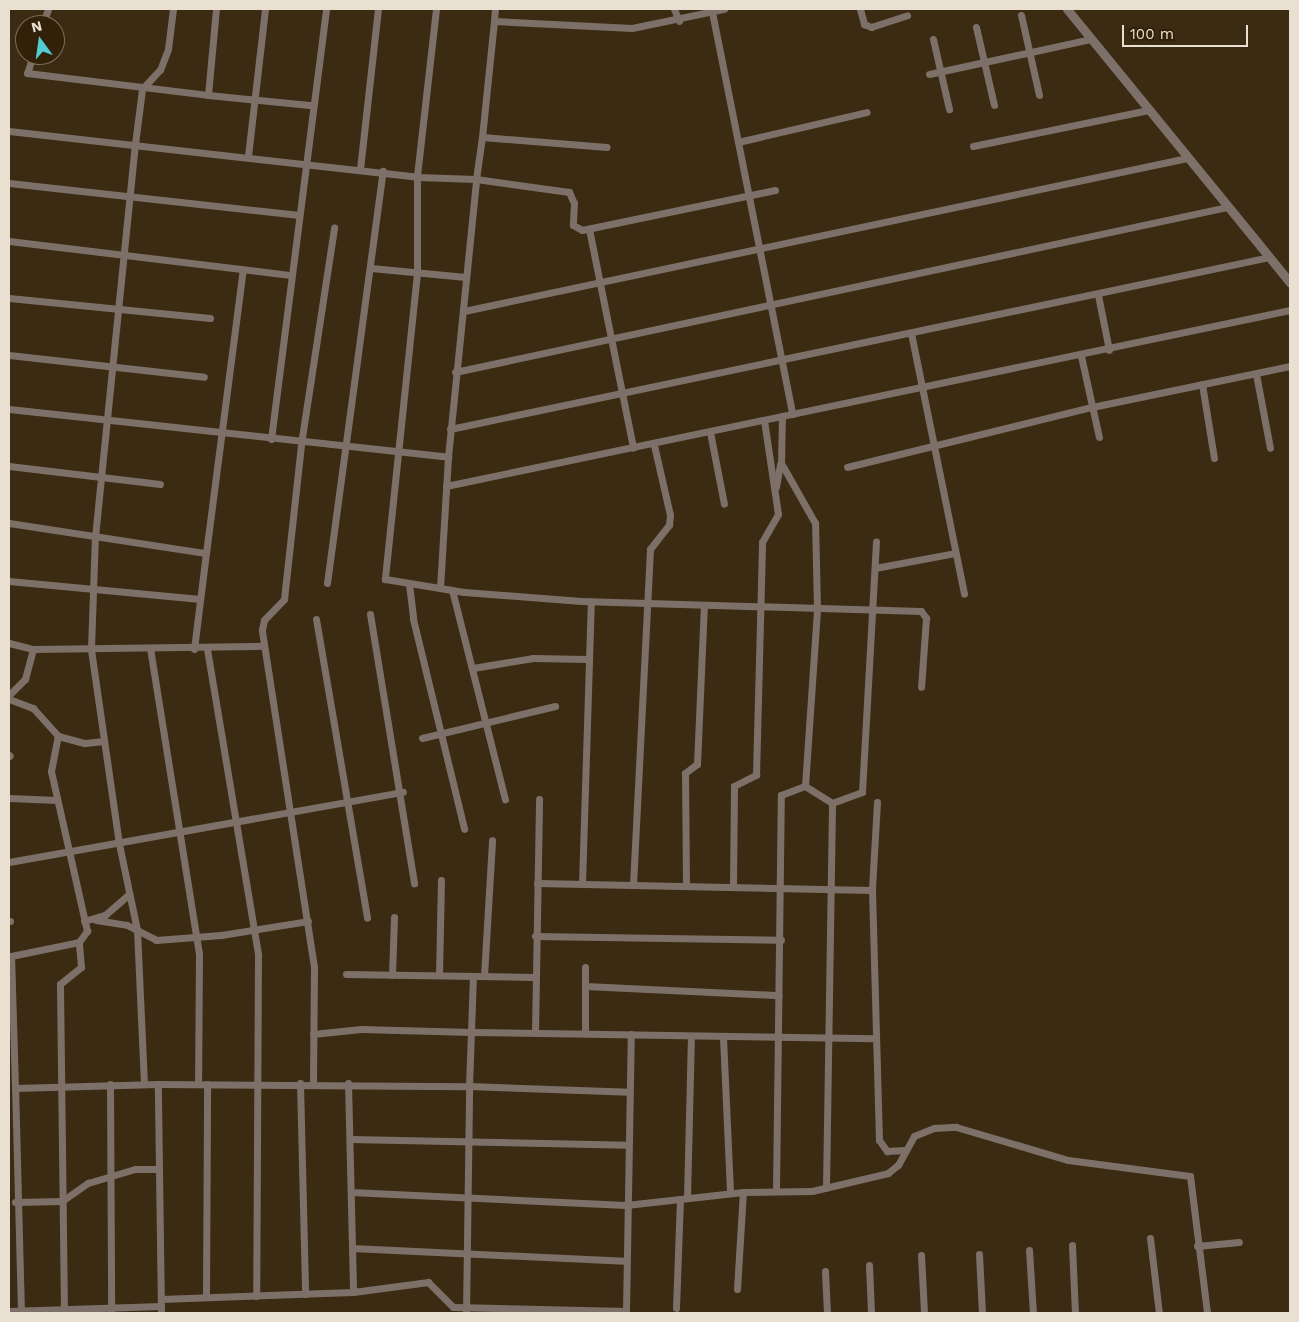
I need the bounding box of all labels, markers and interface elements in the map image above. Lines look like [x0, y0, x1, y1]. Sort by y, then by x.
north arrow [15, 15, 65, 65]
scale bar [1124, 15, 1250, 47]
text: N [30, 17, 44, 35]
text: 100 m [1130, 25, 1174, 43]

